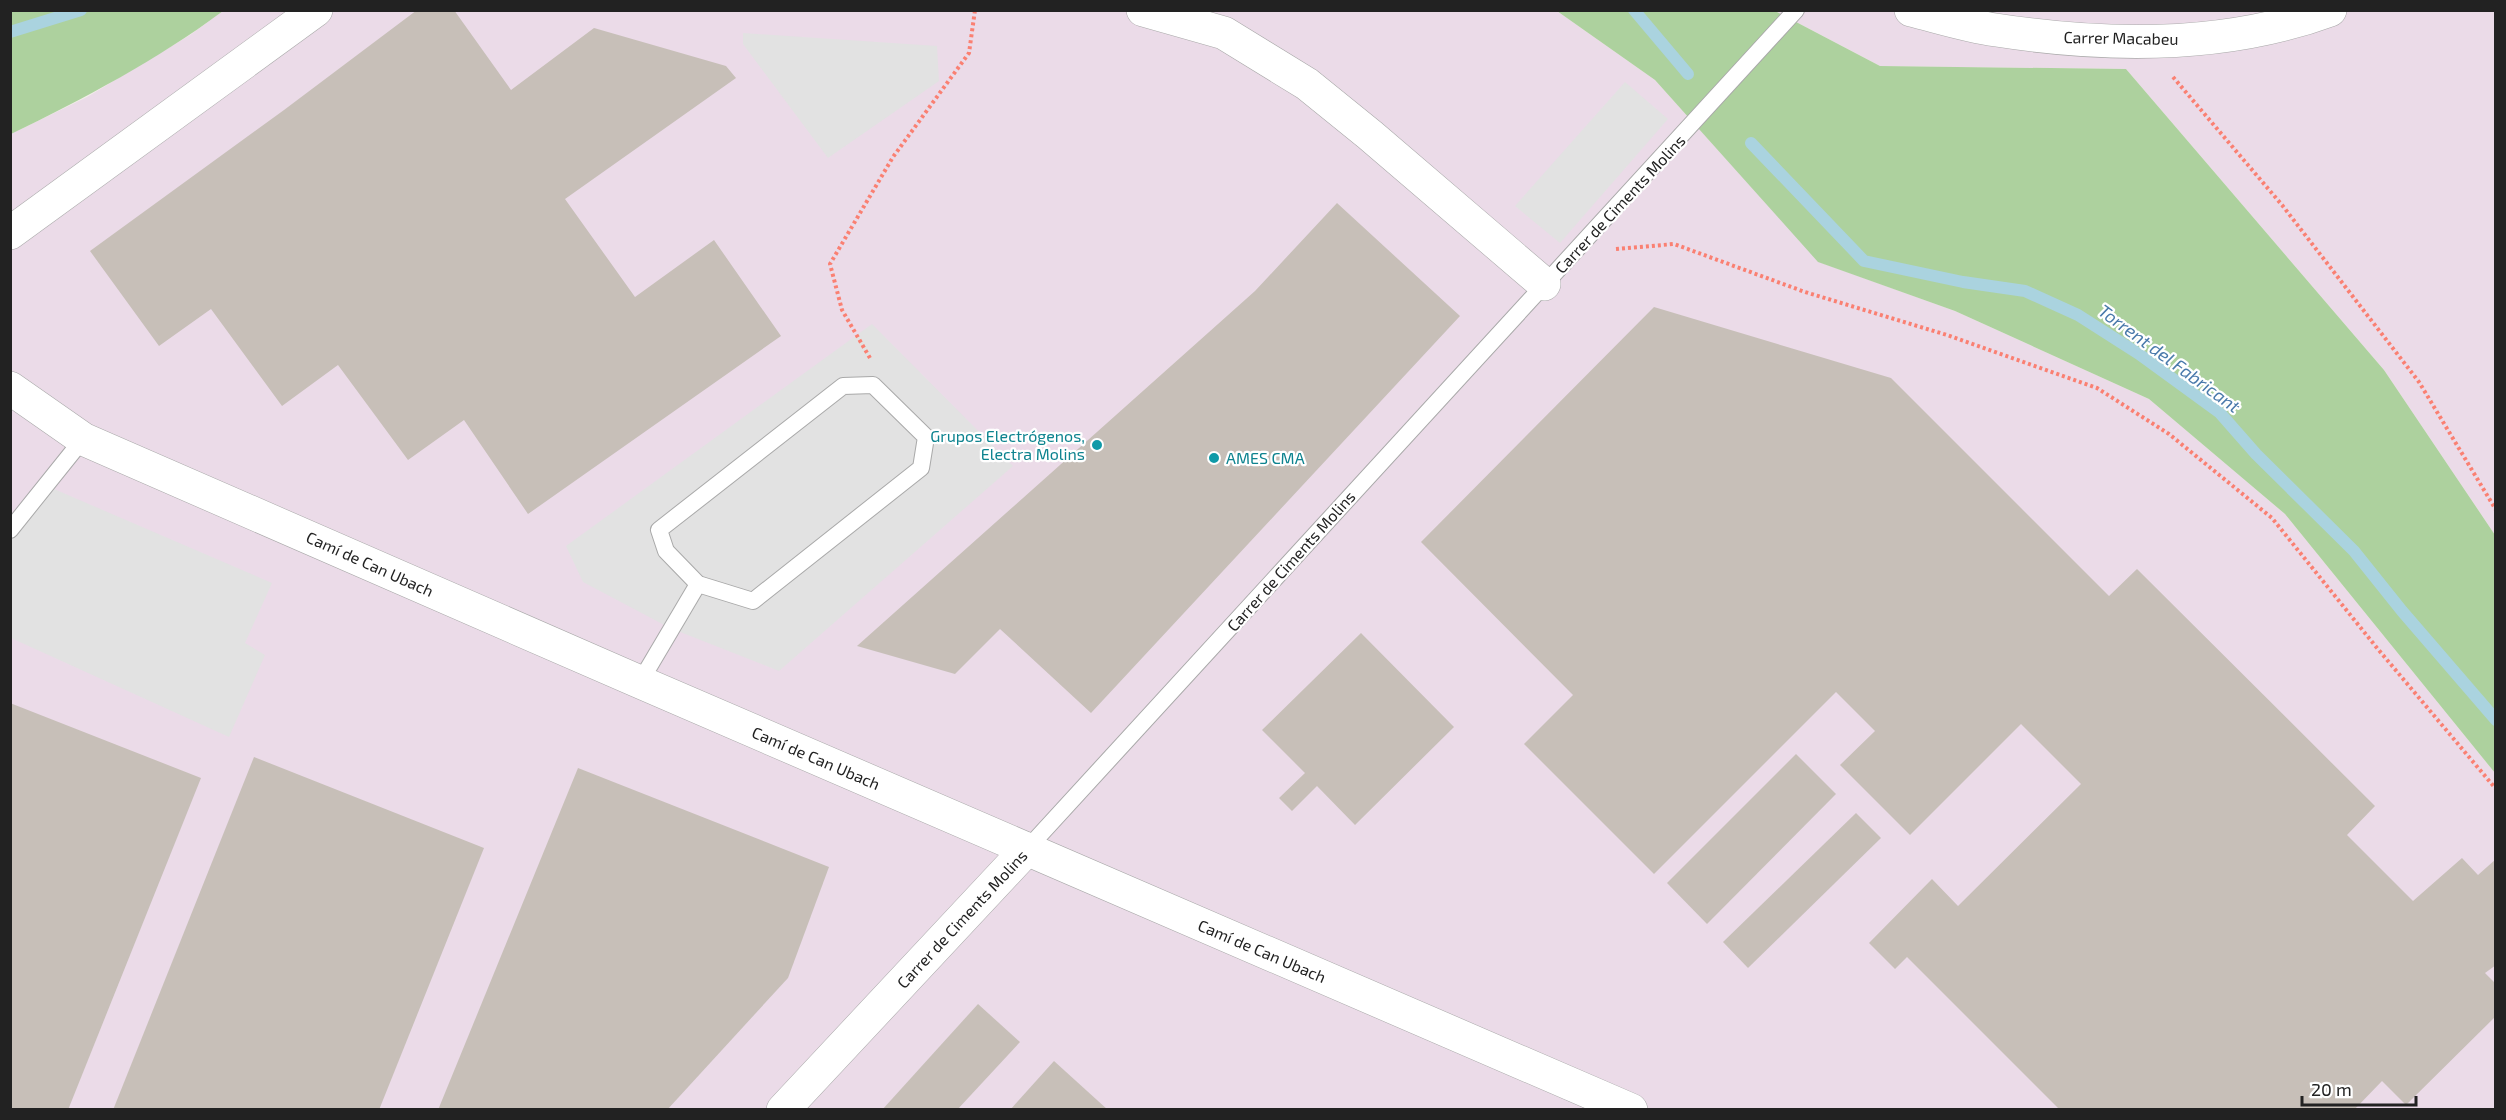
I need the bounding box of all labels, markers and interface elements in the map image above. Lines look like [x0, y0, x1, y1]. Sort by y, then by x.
street label: Carrer Macabeu [2063, 27, 2179, 48]
street label: Carrer de Ciments Molins [1551, 131, 1689, 277]
water label: Torrent del Fabricant [2094, 299, 2245, 417]
place label: Grupos Electrógenos, Electra Molins [930, 426, 1085, 463]
marker: Grupos Electrógenos, Electra Molins [1090, 438, 1104, 452]
place label: AMES CMA [1226, 448, 1305, 467]
marker: AMES CMA [1207, 451, 1221, 465]
street label: Carrer de Ciments Molins [1223, 487, 1359, 635]
street label: Camí de Can Ubach [304, 527, 437, 600]
street label: Camí de Can Ubach [749, 722, 883, 793]
street label: Carrer de Ciments Molins [893, 846, 1031, 992]
street label: Camí de Can Ubach [1195, 915, 1329, 986]
scale bar [2302, 1069, 2416, 1107]
text: 20 m [2311, 1078, 2352, 1100]

